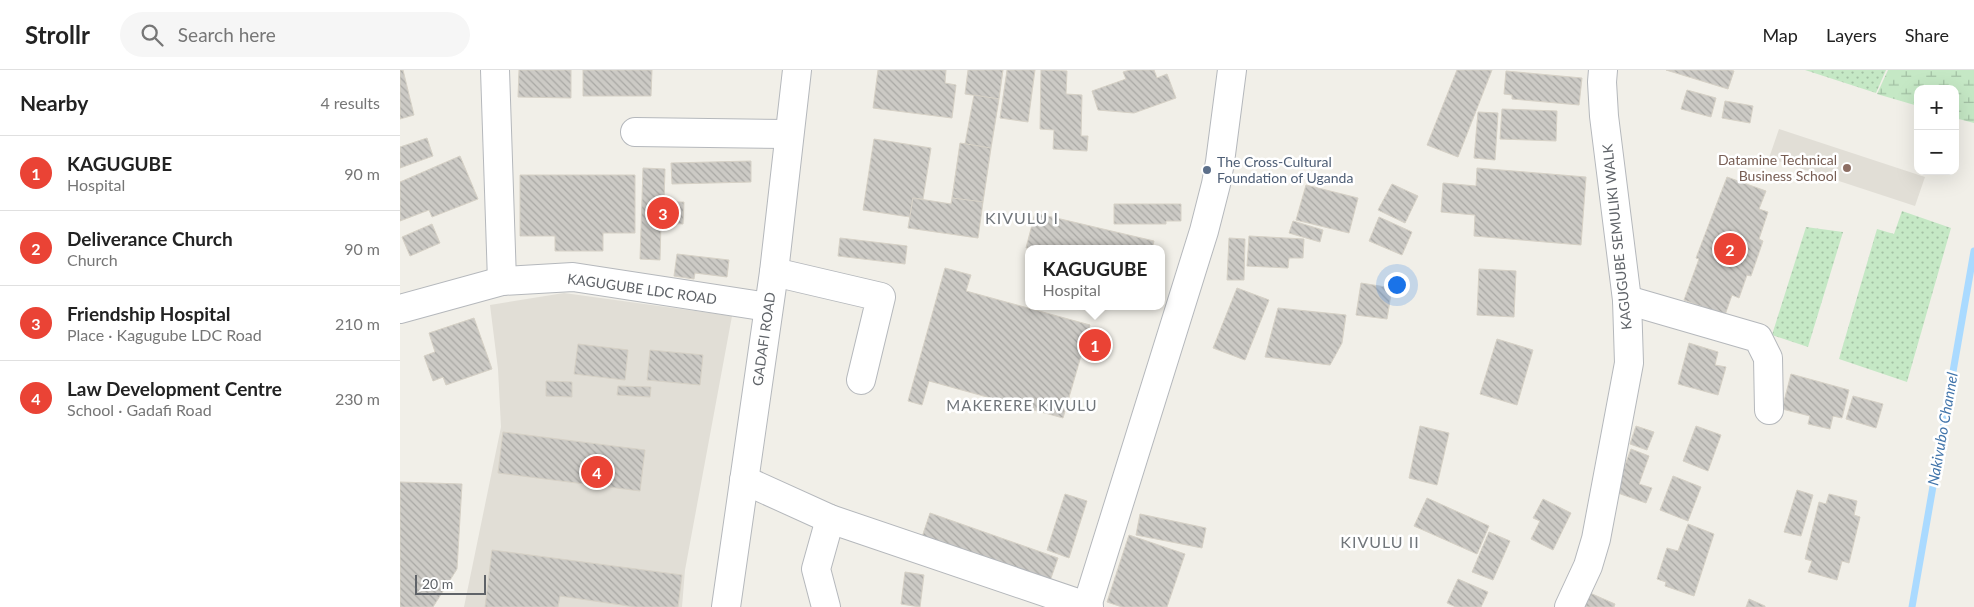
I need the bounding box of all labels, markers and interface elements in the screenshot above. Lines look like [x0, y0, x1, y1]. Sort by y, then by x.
search box [120, 12, 470, 57]
text: Strollr [25, 20, 90, 49]
icon: search [138, 21, 166, 49]
text: Search here [178, 23, 276, 46]
text: Map [1762, 24, 1798, 46]
text: Layers [1826, 24, 1877, 46]
text: Share [1905, 24, 1949, 46]
map controls [1914, 85, 1959, 175]
button: + [1914, 85, 1959, 130]
text: Nearby [20, 90, 88, 115]
text: 4 results [320, 93, 380, 112]
button: − [1914, 130, 1959, 175]
street label: KAGUGUBE SEMULIKI WALK [1598, 143, 1635, 331]
place label: Datamine Technical Business School [1718, 151, 1837, 184]
text: KAGUGUBE [67, 152, 172, 175]
place label: The Cross-Cultural Foundation of Uganda [1217, 153, 1353, 186]
marker: Datamine Technical Business School [1841, 162, 1853, 174]
text: 1 [31, 164, 41, 183]
text: 90 m [344, 164, 380, 183]
marker: The Cross-Cultural Foundation of Uganda [1201, 164, 1213, 176]
text: Hospital [67, 175, 125, 194]
pin: 3 [647, 194, 679, 232]
district label: KIVULU I [985, 208, 1059, 227]
text: Deliverance Church [67, 227, 233, 250]
pin: 2 [1714, 230, 1746, 268]
text: 2 [31, 239, 41, 258]
text: 90 m [344, 239, 380, 258]
popup [1025, 245, 1165, 310]
text: Church [67, 250, 118, 269]
text: KAGUGUBE [1042, 257, 1148, 280]
street label: KAGUGUBE LDC ROAD [566, 270, 718, 307]
your location [1384, 272, 1410, 298]
text: Hospital [1042, 280, 1101, 299]
street label: GADAFI ROAD [749, 291, 779, 387]
text: Friendship Hospital [67, 302, 231, 325]
text: 3 [31, 314, 41, 333]
text: 210 m [335, 314, 380, 333]
text: Place · Kagugube LDC Road [67, 325, 262, 344]
pin: 1 [1079, 326, 1111, 364]
water label: Nakivubo Channel [1923, 370, 1961, 487]
text: Law Development Centre [67, 377, 282, 400]
text: 4 [31, 389, 41, 408]
text: 230 m [335, 389, 380, 408]
district label: MAKERERE KIVULU [946, 396, 1098, 414]
text: School · Gadafi Road [67, 400, 212, 419]
pin: 4 [581, 453, 613, 491]
district label: KIVULU II [1340, 532, 1420, 551]
scale bar [415, 572, 486, 595]
text: 20 m [422, 575, 453, 592]

